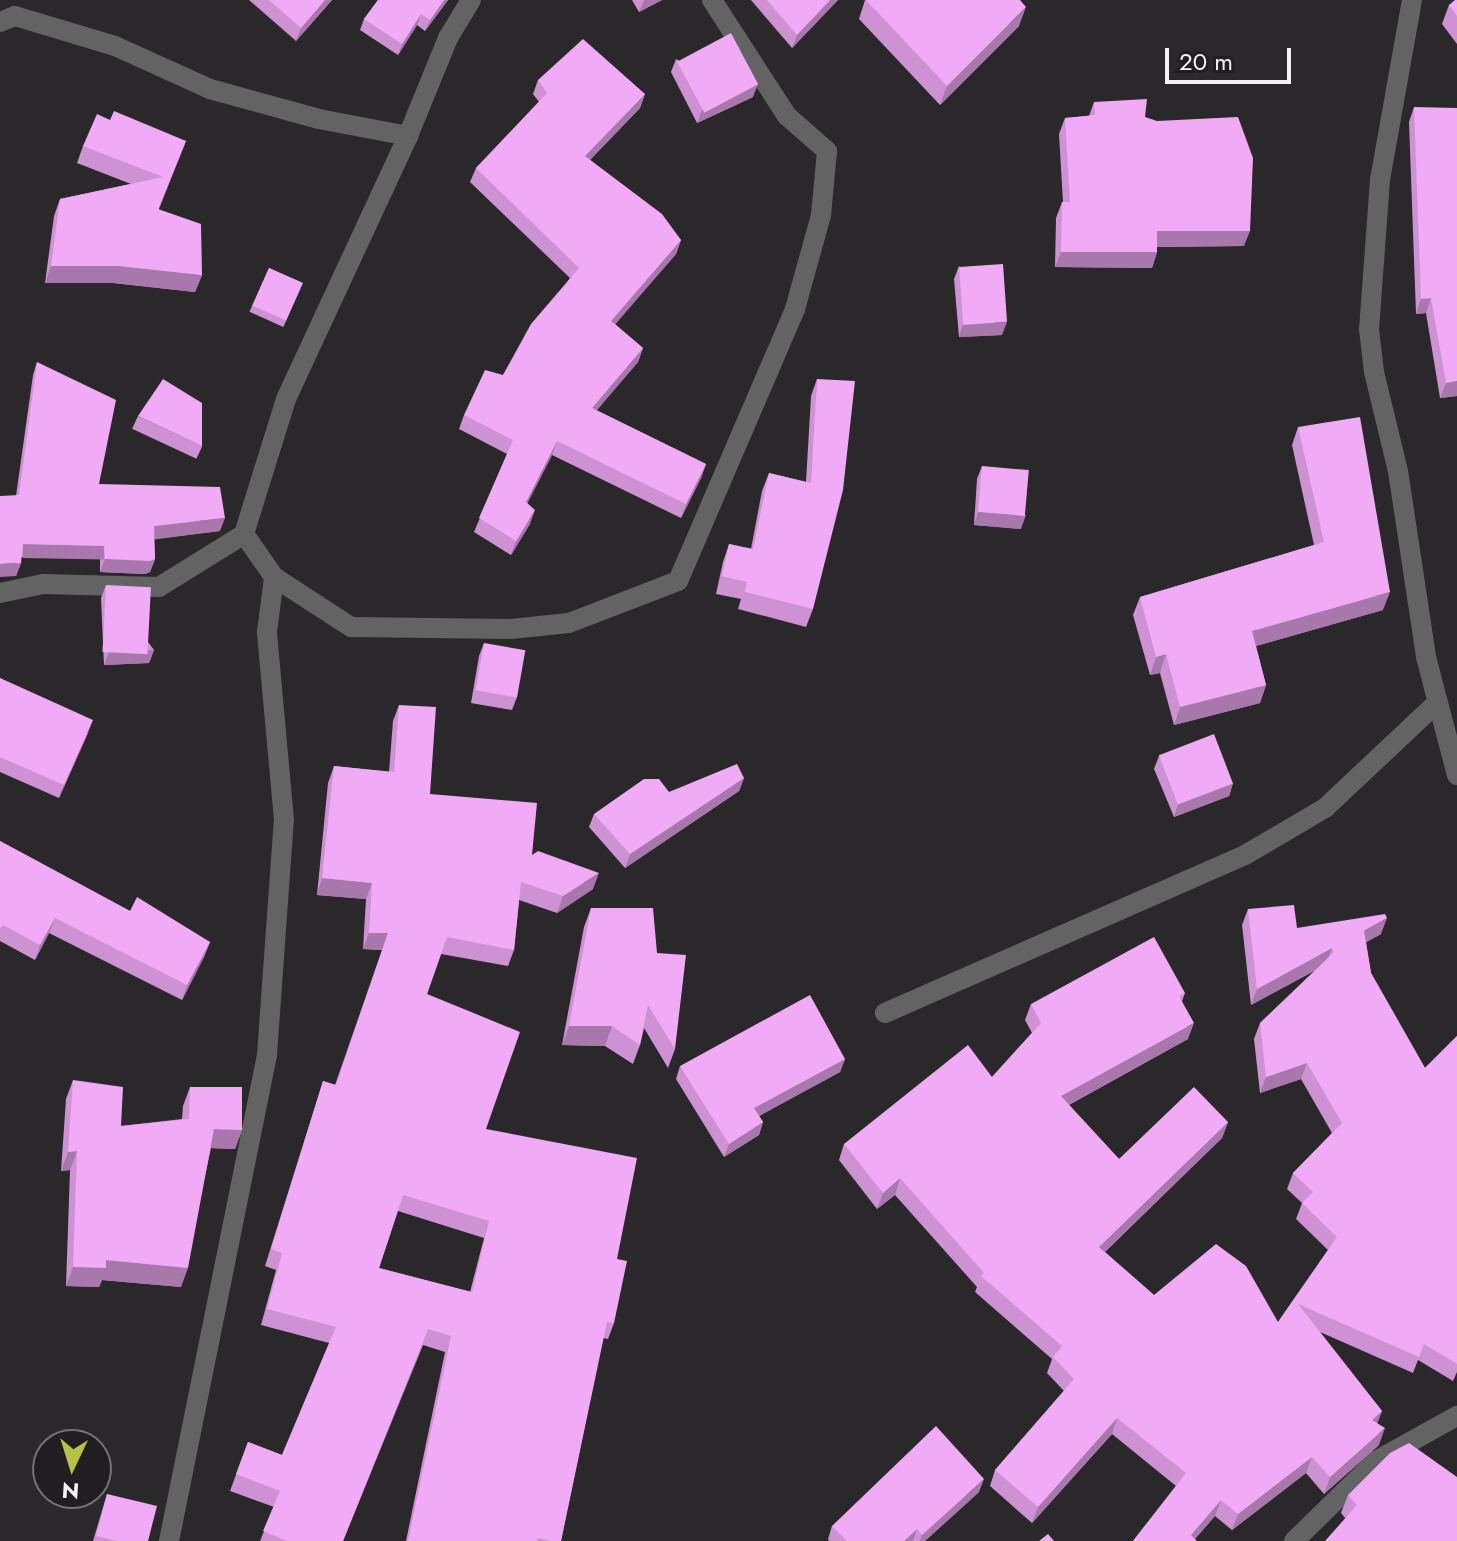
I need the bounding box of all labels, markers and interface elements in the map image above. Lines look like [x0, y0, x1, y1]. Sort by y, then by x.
scale bar [1169, 32, 1295, 82]
text: 20 m [1179, 44, 1233, 79]
north arrow [32, 1429, 112, 1509]
text: N [61, 1474, 80, 1508]

